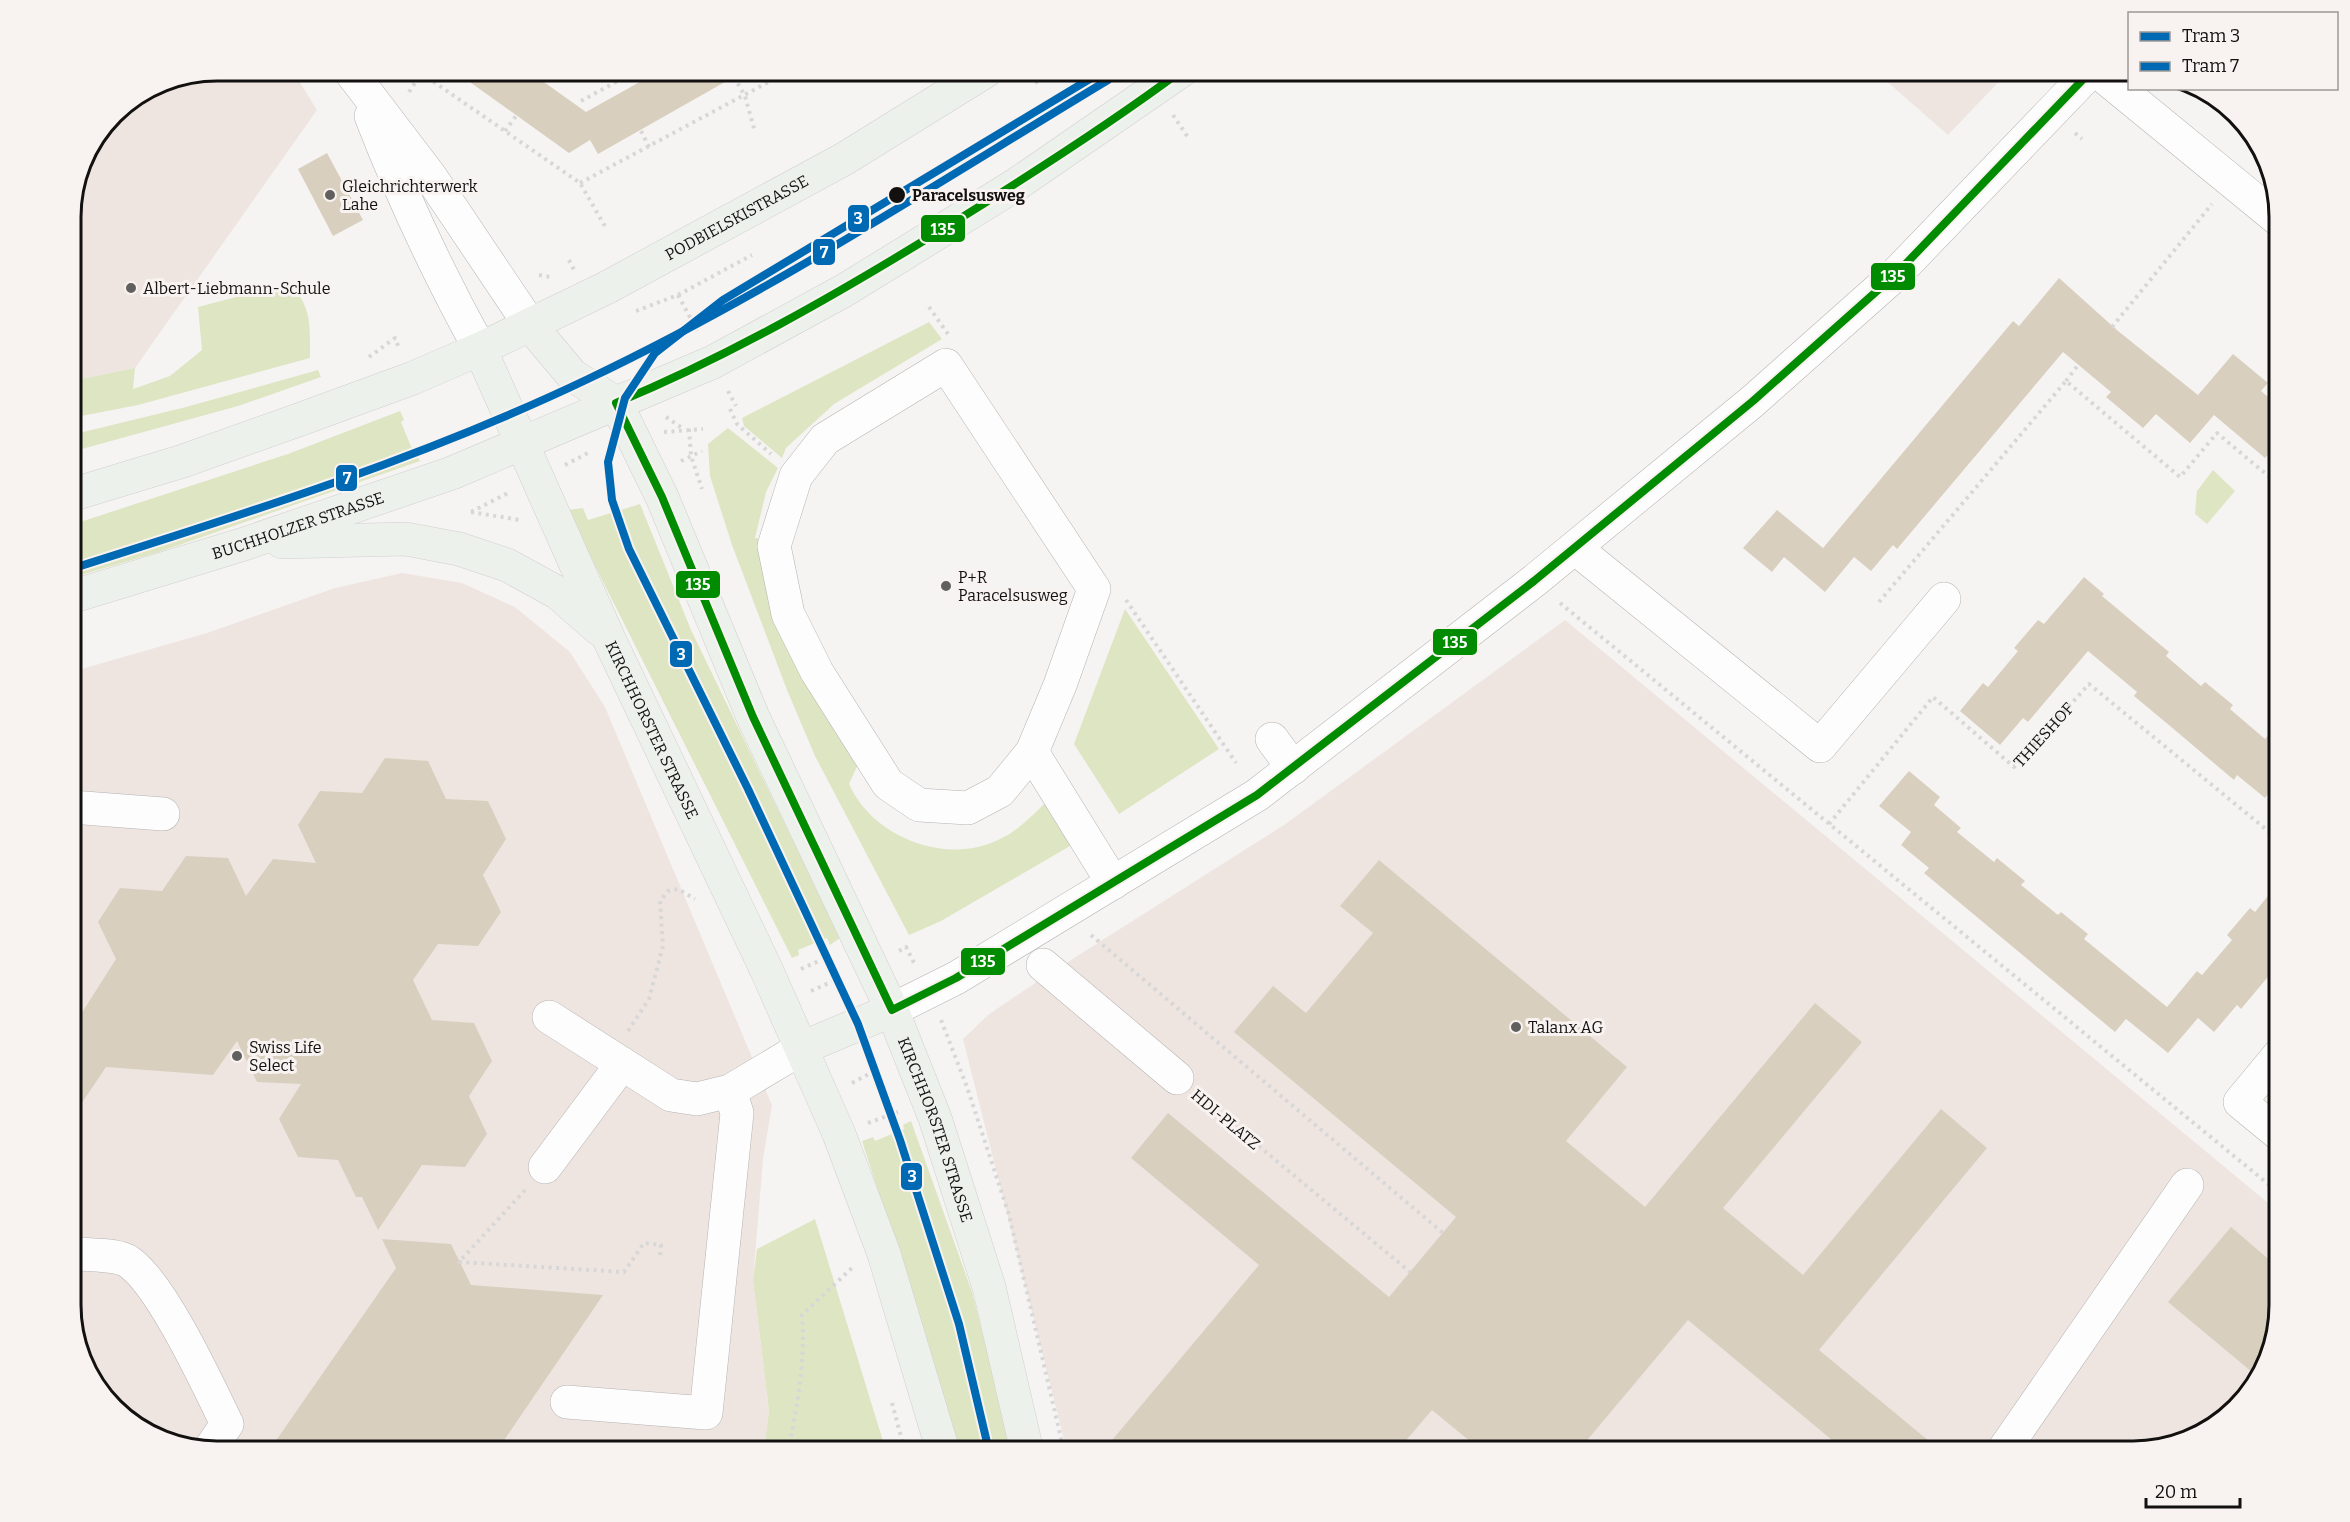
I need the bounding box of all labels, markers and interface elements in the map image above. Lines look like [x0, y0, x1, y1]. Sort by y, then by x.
legend [2128, 12, 2338, 90]
text: Tram 3 [2182, 25, 2240, 47]
text: Tram 7 [2182, 55, 2239, 77]
street label: PODBIELSKISTRASSE [662, 171, 812, 264]
place label: Gleichrichterwerk Lahe [342, 177, 478, 214]
marker: Paracelsusweg [887, 185, 907, 205]
place label: Paracelsusweg [912, 186, 1025, 205]
marker: Gleichrichterwerk Lahe [323, 188, 337, 202]
line badge: 3 [847, 204, 870, 233]
text: 3 [853, 209, 863, 228]
line badge: 135 [920, 214, 966, 243]
text: 135 [931, 220, 956, 239]
line badge: 7 [812, 238, 836, 266]
text: 7 [820, 243, 829, 262]
line badge: 135 [1870, 262, 1916, 291]
text: 135 [1881, 267, 1906, 286]
place label: Albert-Liebmann-Schule [143, 279, 330, 298]
marker: Albert-Liebmann-Schule [124, 281, 138, 295]
line badge: 7 [335, 464, 358, 492]
text: 7 [343, 469, 352, 488]
street label: BUCHHOLZER STRASSE [210, 488, 387, 563]
place label: P+R Paracelsusweg [958, 568, 1068, 605]
line badge: 135 [675, 570, 721, 599]
text: 135 [686, 575, 711, 594]
marker: P+R Paracelsusweg [939, 579, 953, 593]
line badge: 135 [1432, 628, 1478, 656]
text: 135 [1443, 633, 1468, 652]
street label: KIRCHHORSTER STRASSE [601, 638, 702, 822]
line badge: 3 [669, 640, 693, 668]
text: 3 [676, 645, 686, 664]
street label: THIESHOF [2010, 699, 2078, 771]
line badge: 135 [960, 947, 1006, 976]
text: 135 [971, 952, 996, 971]
place label: Talanx AG [1528, 1018, 1603, 1037]
marker: Talanx AG [1509, 1020, 1523, 1034]
street label: KIRCHHORSTER STRASSE [894, 1035, 977, 1225]
place label: Swiss Life Select [249, 1038, 321, 1075]
marker: Swiss Life Select [230, 1049, 244, 1063]
street label: HDI-PLATZ [1188, 1085, 1264, 1154]
line badge: 3 [900, 1162, 923, 1191]
text: 3 [907, 1167, 917, 1186]
scale bar [2146, 1471, 2240, 1509]
text: 20 m [2155, 1481, 2197, 1503]

